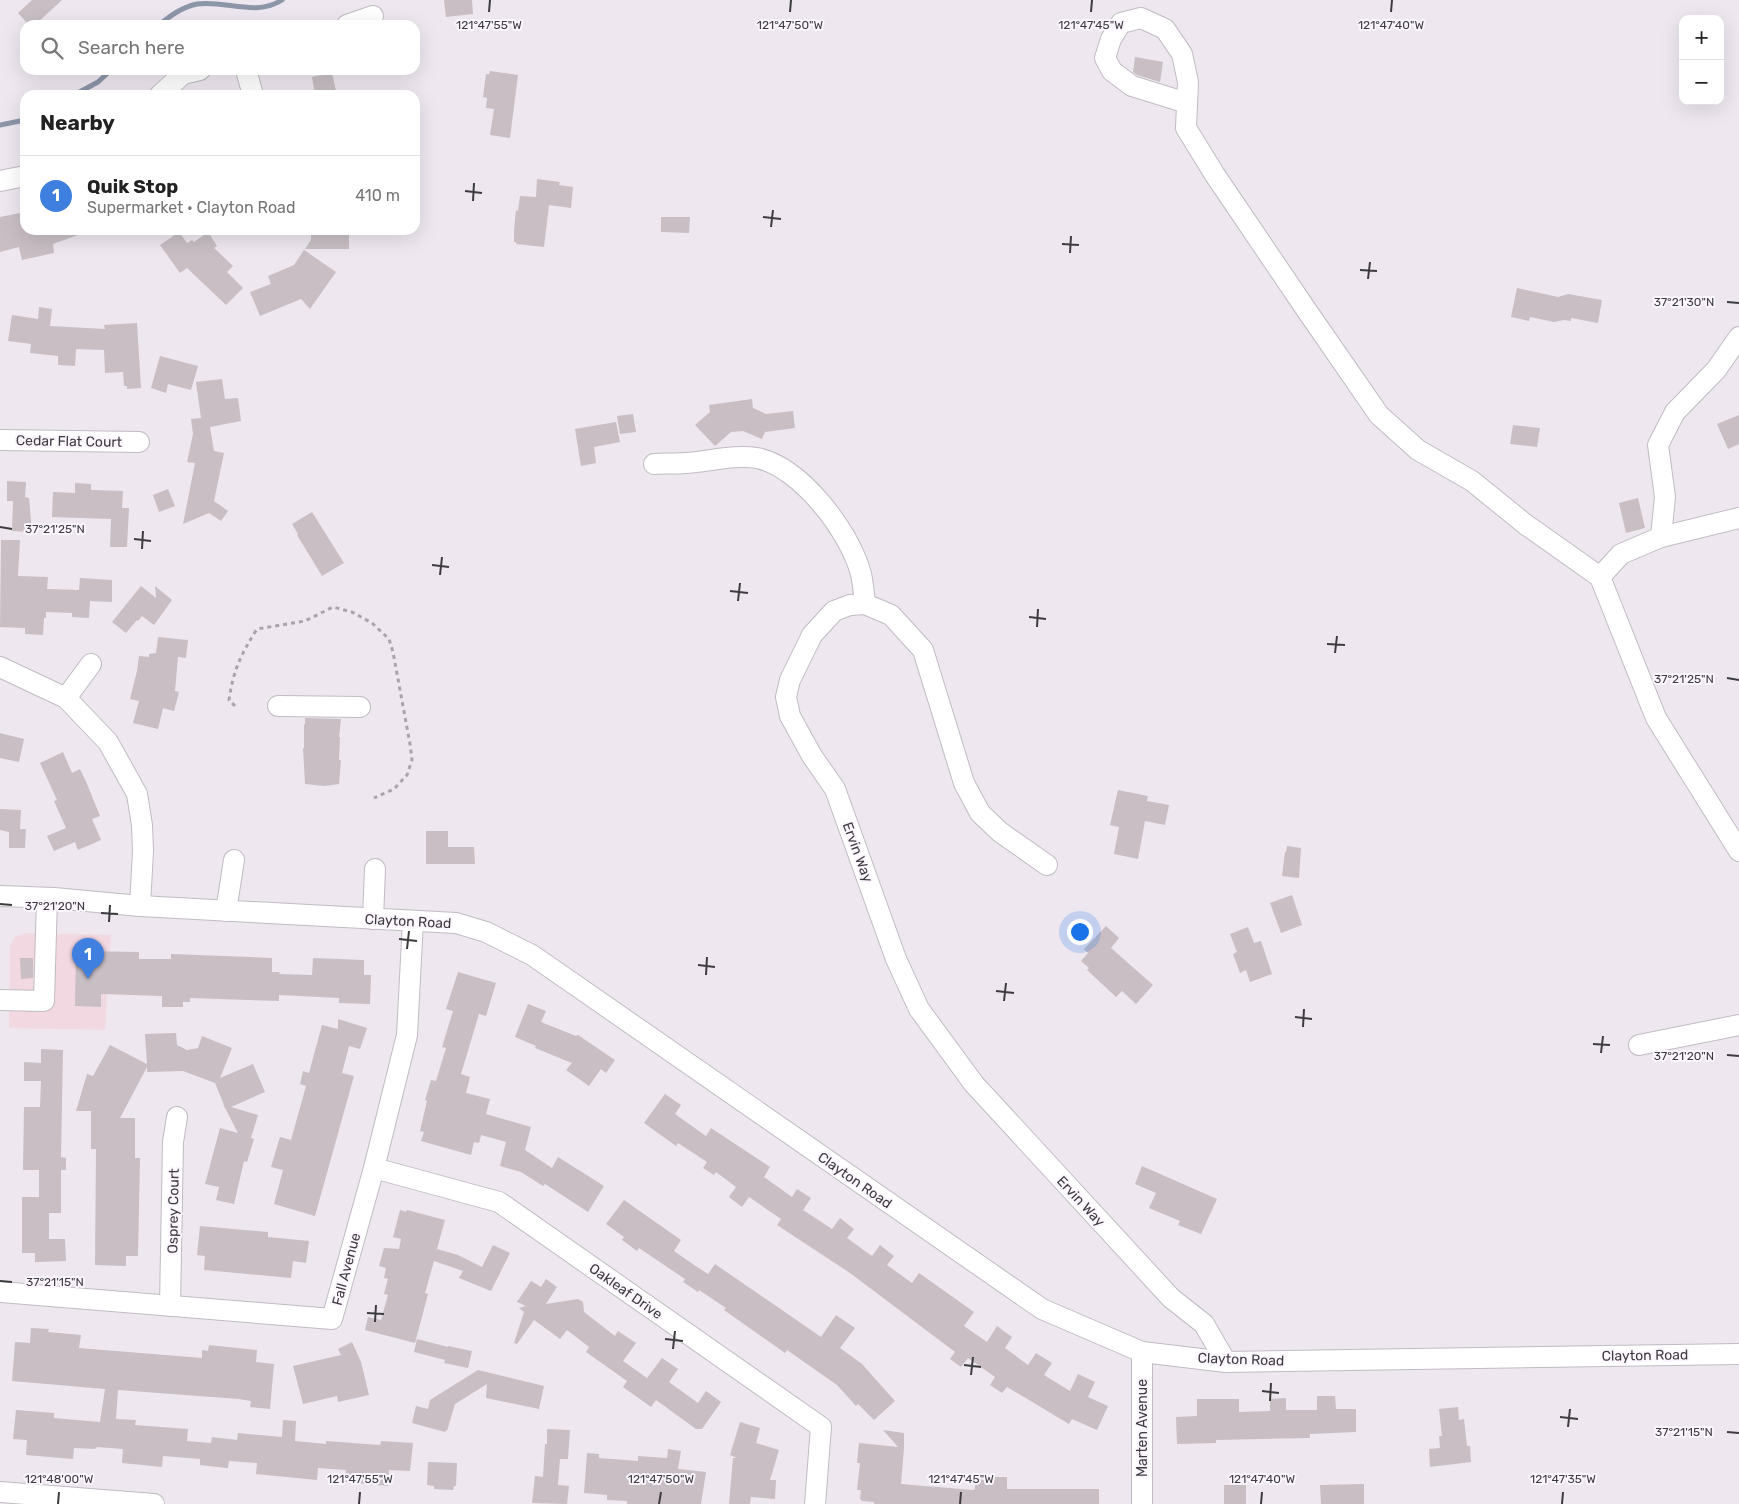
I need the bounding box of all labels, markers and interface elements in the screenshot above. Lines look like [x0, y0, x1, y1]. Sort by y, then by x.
map controls [1679, 15, 1724, 105]
button: + [1679, 15, 1724, 60]
text: 121°47'55"W [456, 18, 522, 32]
text: 121°47'50"W [757, 18, 824, 32]
text: 121°47'45"W [1058, 18, 1124, 32]
text: 121°47'40"W [1358, 18, 1424, 32]
search box [20, 20, 420, 75]
icon: search [38, 34, 66, 62]
text: Search here [78, 36, 185, 59]
button: − [1679, 60, 1724, 105]
text: Nearby [40, 110, 115, 135]
text: Quik Stop [87, 175, 178, 198]
text: 1 [52, 186, 60, 205]
text: 410 m [355, 186, 400, 205]
text: Supermarket · Clayton Road [87, 198, 295, 217]
text: 37°21'30"N [1654, 295, 1714, 309]
street label: Cedar Flat Court [16, 432, 123, 451]
text: 37°21'25"N [25, 522, 85, 536]
text: 37°21'25"N [1654, 672, 1714, 686]
street label: Ervin Way [839, 820, 876, 885]
text: 37°21'20"N [25, 899, 85, 913]
street label: Clayton Road [364, 911, 452, 932]
your location [1067, 919, 1093, 945]
pin: 1 [72, 938, 104, 979]
text: 37°21'20"N [1654, 1049, 1714, 1063]
street label: Clayton Road [814, 1149, 895, 1212]
street label: Osprey Court [164, 1168, 183, 1254]
street label: Ervin Way [1053, 1173, 1108, 1230]
street label: Fall Avenue [329, 1231, 364, 1307]
street label: Oakleaf Drive [586, 1260, 666, 1323]
text: 37°21'15"N [26, 1275, 84, 1289]
street label: Clayton Road [1602, 1346, 1688, 1365]
street label: Clayton Road [1197, 1349, 1285, 1370]
street label: Marten Avenue [1134, 1379, 1151, 1477]
text: 37°21'15"N [1655, 1425, 1713, 1439]
text: 121°48'00"W [25, 1472, 94, 1486]
text: 121°47'55"W [327, 1472, 393, 1486]
text: 121°47'50"W [628, 1472, 695, 1486]
text: 121°47'45"W [928, 1472, 994, 1486]
text: 121°47'40"W [1229, 1472, 1295, 1486]
text: 121°47'35"W [1530, 1472, 1596, 1486]

